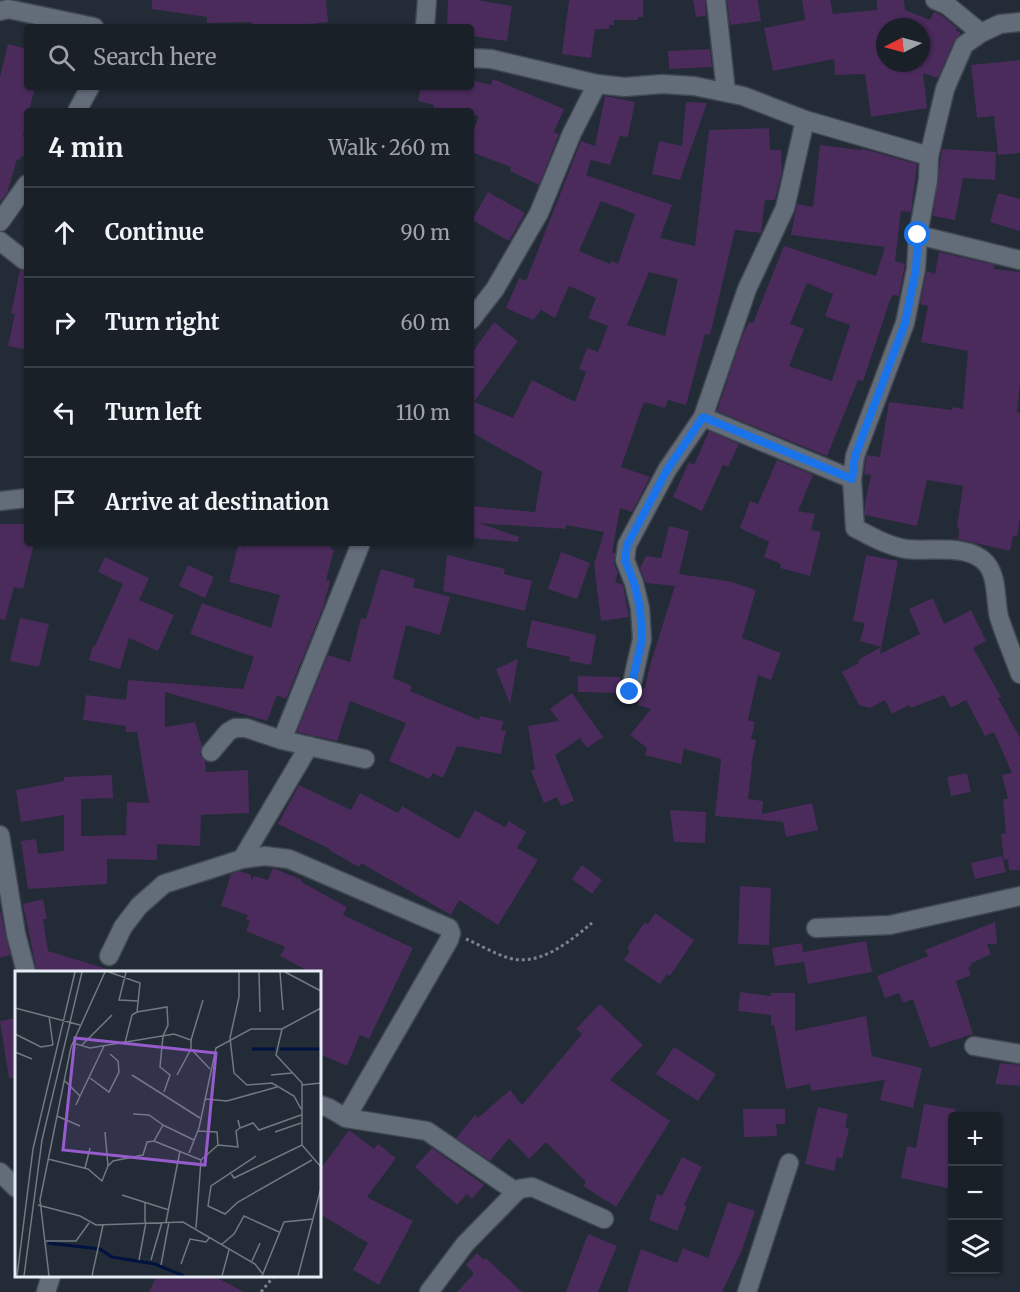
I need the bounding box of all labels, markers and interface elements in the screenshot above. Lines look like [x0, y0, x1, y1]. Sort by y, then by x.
north arrow [876, 18, 930, 72]
search box [24, 24, 474, 90]
icon: search [45, 41, 78, 74]
text: Search here [93, 43, 216, 71]
text: 4 min [48, 131, 123, 164]
text: Walk · 260 m [328, 135, 450, 160]
icon: ahead [48, 216, 81, 249]
text: Continue [105, 218, 204, 246]
text: 90 m [400, 220, 450, 245]
route start [904, 221, 930, 247]
icon: right [48, 306, 81, 339]
text: Turn right [105, 308, 219, 336]
text: 60 m [400, 310, 450, 335]
icon: left [48, 396, 81, 429]
text: Turn left [105, 398, 202, 426]
text: 110 m [396, 400, 450, 425]
icon: arrive [48, 486, 81, 519]
text: Arrive at destination [105, 488, 329, 516]
route end [616, 678, 642, 704]
inset map [15, 971, 321, 1277]
map controls [948, 1112, 1002, 1274]
button: + [948, 1112, 1002, 1166]
button: − [948, 1166, 1002, 1220]
button: layers [948, 1220, 1002, 1274]

